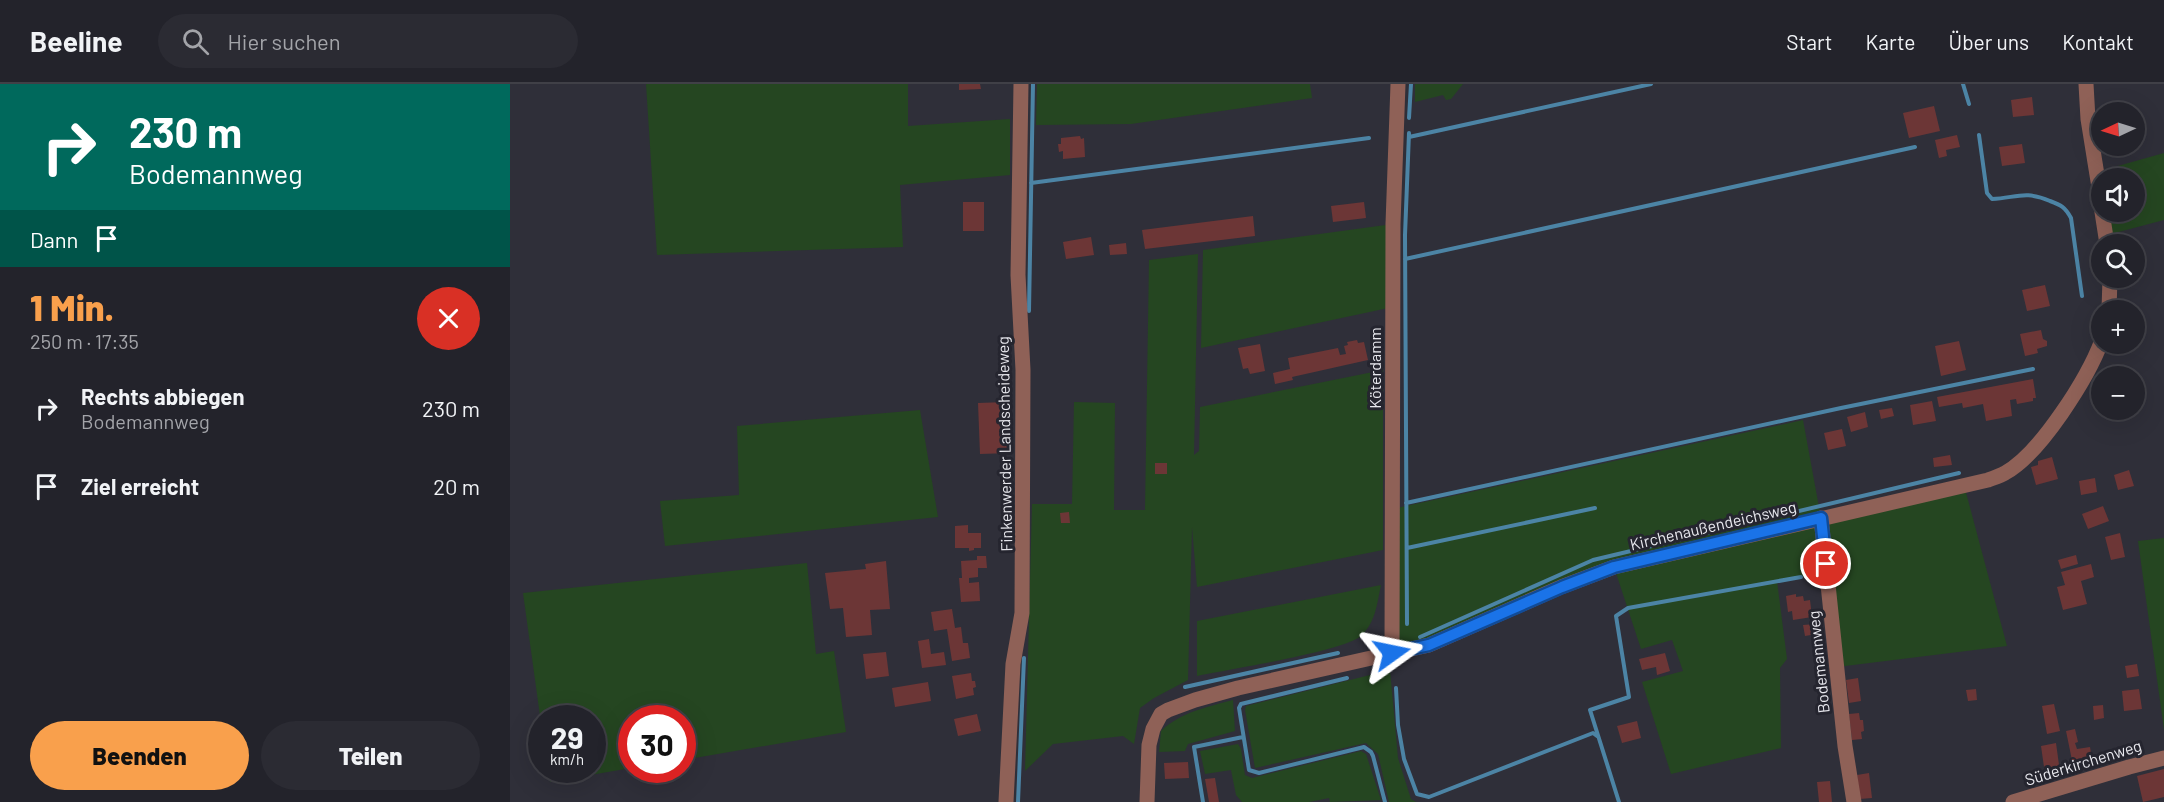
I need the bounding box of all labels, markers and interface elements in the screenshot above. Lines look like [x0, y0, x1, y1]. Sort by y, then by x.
search box [158, 14, 578, 68]
text: Beeline [30, 24, 122, 58]
icon: search [179, 25, 212, 58]
text: Hier suchen [227, 28, 341, 54]
text: Start [1786, 29, 1833, 54]
text: Karte [1866, 29, 1916, 54]
text: Über uns [1949, 29, 2029, 54]
text: Kontakt [2062, 29, 2134, 54]
north arrow [2091, 102, 2145, 156]
map controls [2091, 102, 2145, 420]
text: 230 m [129, 106, 242, 156]
icon: right [30, 108, 108, 186]
text: Bodemannweg [129, 157, 303, 189]
button: sound [2091, 168, 2145, 222]
icon: arrive [90, 222, 123, 255]
text: Dann [30, 226, 78, 252]
button: search [2091, 234, 2145, 288]
text: 1 Min. [30, 285, 114, 328]
button: close [417, 287, 480, 350]
button: + [2091, 300, 2145, 354]
street label: Köterdamm [1365, 327, 1384, 409]
text: 250 m · 17:35 [30, 329, 139, 353]
street label: Finkenwerder Landscheideweg [993, 336, 1015, 552]
button: − [2091, 366, 2145, 420]
text: Rechts abbiegen [81, 383, 244, 409]
icon: right [30, 392, 63, 425]
text: 230 m [422, 395, 480, 421]
text: Bodemannweg [81, 409, 210, 433]
icon: arrive [30, 470, 63, 503]
text: Ziel erreicht [81, 473, 199, 499]
text: 20 m [433, 473, 480, 499]
street label: Kirchenaußendeichsweg [1628, 497, 1798, 553]
pin [1800, 538, 1851, 589]
icon: arrive [1809, 547, 1842, 580]
street label: Bodemannweg [1803, 610, 1833, 714]
position arrow [1360, 621, 1424, 685]
speed limit sign: 30 [618, 705, 696, 783]
text: 29 [551, 719, 583, 755]
button: Beenden [30, 721, 249, 790]
button: Teilen [261, 721, 480, 790]
street label: Süderkirchenweg [2022, 735, 2144, 789]
text: km/h [550, 750, 584, 768]

